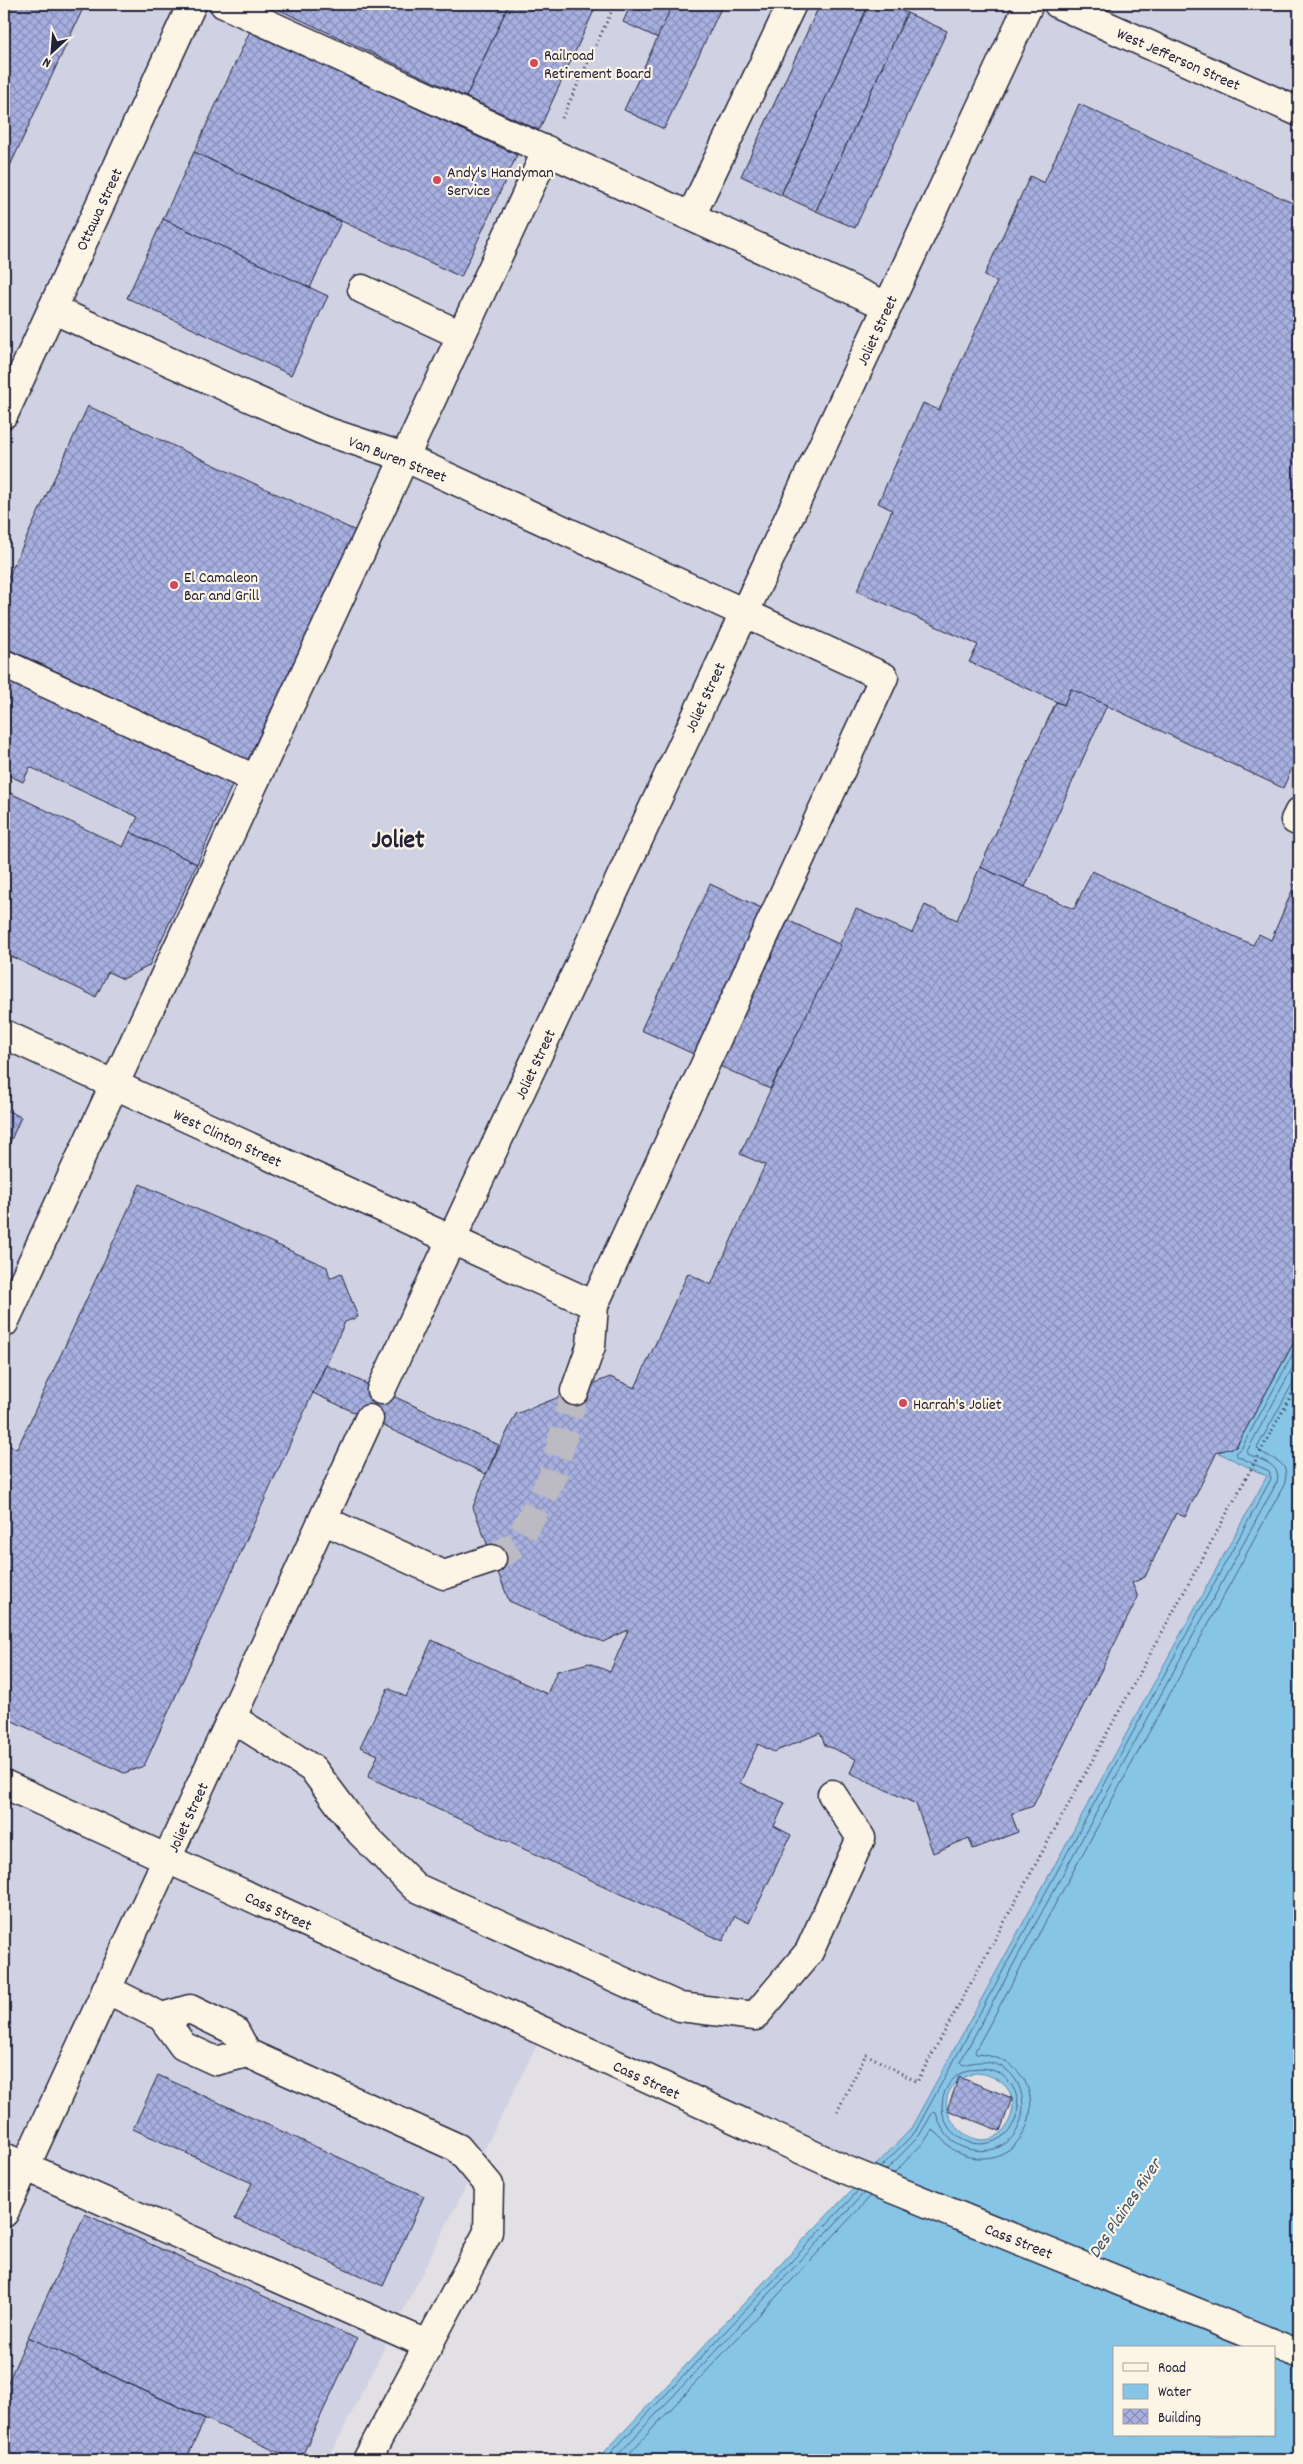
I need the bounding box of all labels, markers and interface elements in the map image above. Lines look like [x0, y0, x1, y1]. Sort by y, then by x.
street label: West Jefferson Street [1113, 23, 1243, 98]
north arrow [28, 28, 78, 78]
place label: Railroad Retirement Board [544, 45, 651, 86]
text: N [40, 51, 55, 72]
marker: Railroad Retirement Board [528, 57, 540, 69]
place label: Andy's Handyman Service [447, 162, 554, 203]
street label: Ottawa Street [71, 165, 130, 255]
marker: Andy's Handyman Service [431, 174, 443, 186]
street label: Joliet Street [852, 292, 905, 370]
street label: Van Buren Street [345, 431, 450, 490]
place label: El Camaleon Bar and Grill [184, 567, 260, 608]
marker: El Camaleon Bar and Grill [168, 579, 180, 591]
street label: Joliet Street [680, 659, 733, 737]
district label: Joliet [371, 823, 425, 860]
street label: Joliet Street [510, 1026, 563, 1104]
street label: West Clinton Street [169, 1104, 285, 1175]
place label: Harrah's Joliet [913, 1394, 1002, 1417]
marker: Harrah's Joliet [897, 1397, 909, 1409]
street label: Joliet Street [163, 1779, 216, 1857]
street label: Cass Street [241, 1887, 315, 1938]
street label: Cass Street [609, 2056, 683, 2107]
water label: Des Plaines River [1083, 2153, 1170, 2264]
street label: Cass Street [981, 2218, 1056, 2266]
legend [1113, 2346, 1276, 2436]
text: Road [1158, 2358, 1186, 2380]
text: Water [1158, 2382, 1192, 2404]
text: Building [1158, 2408, 1201, 2430]

